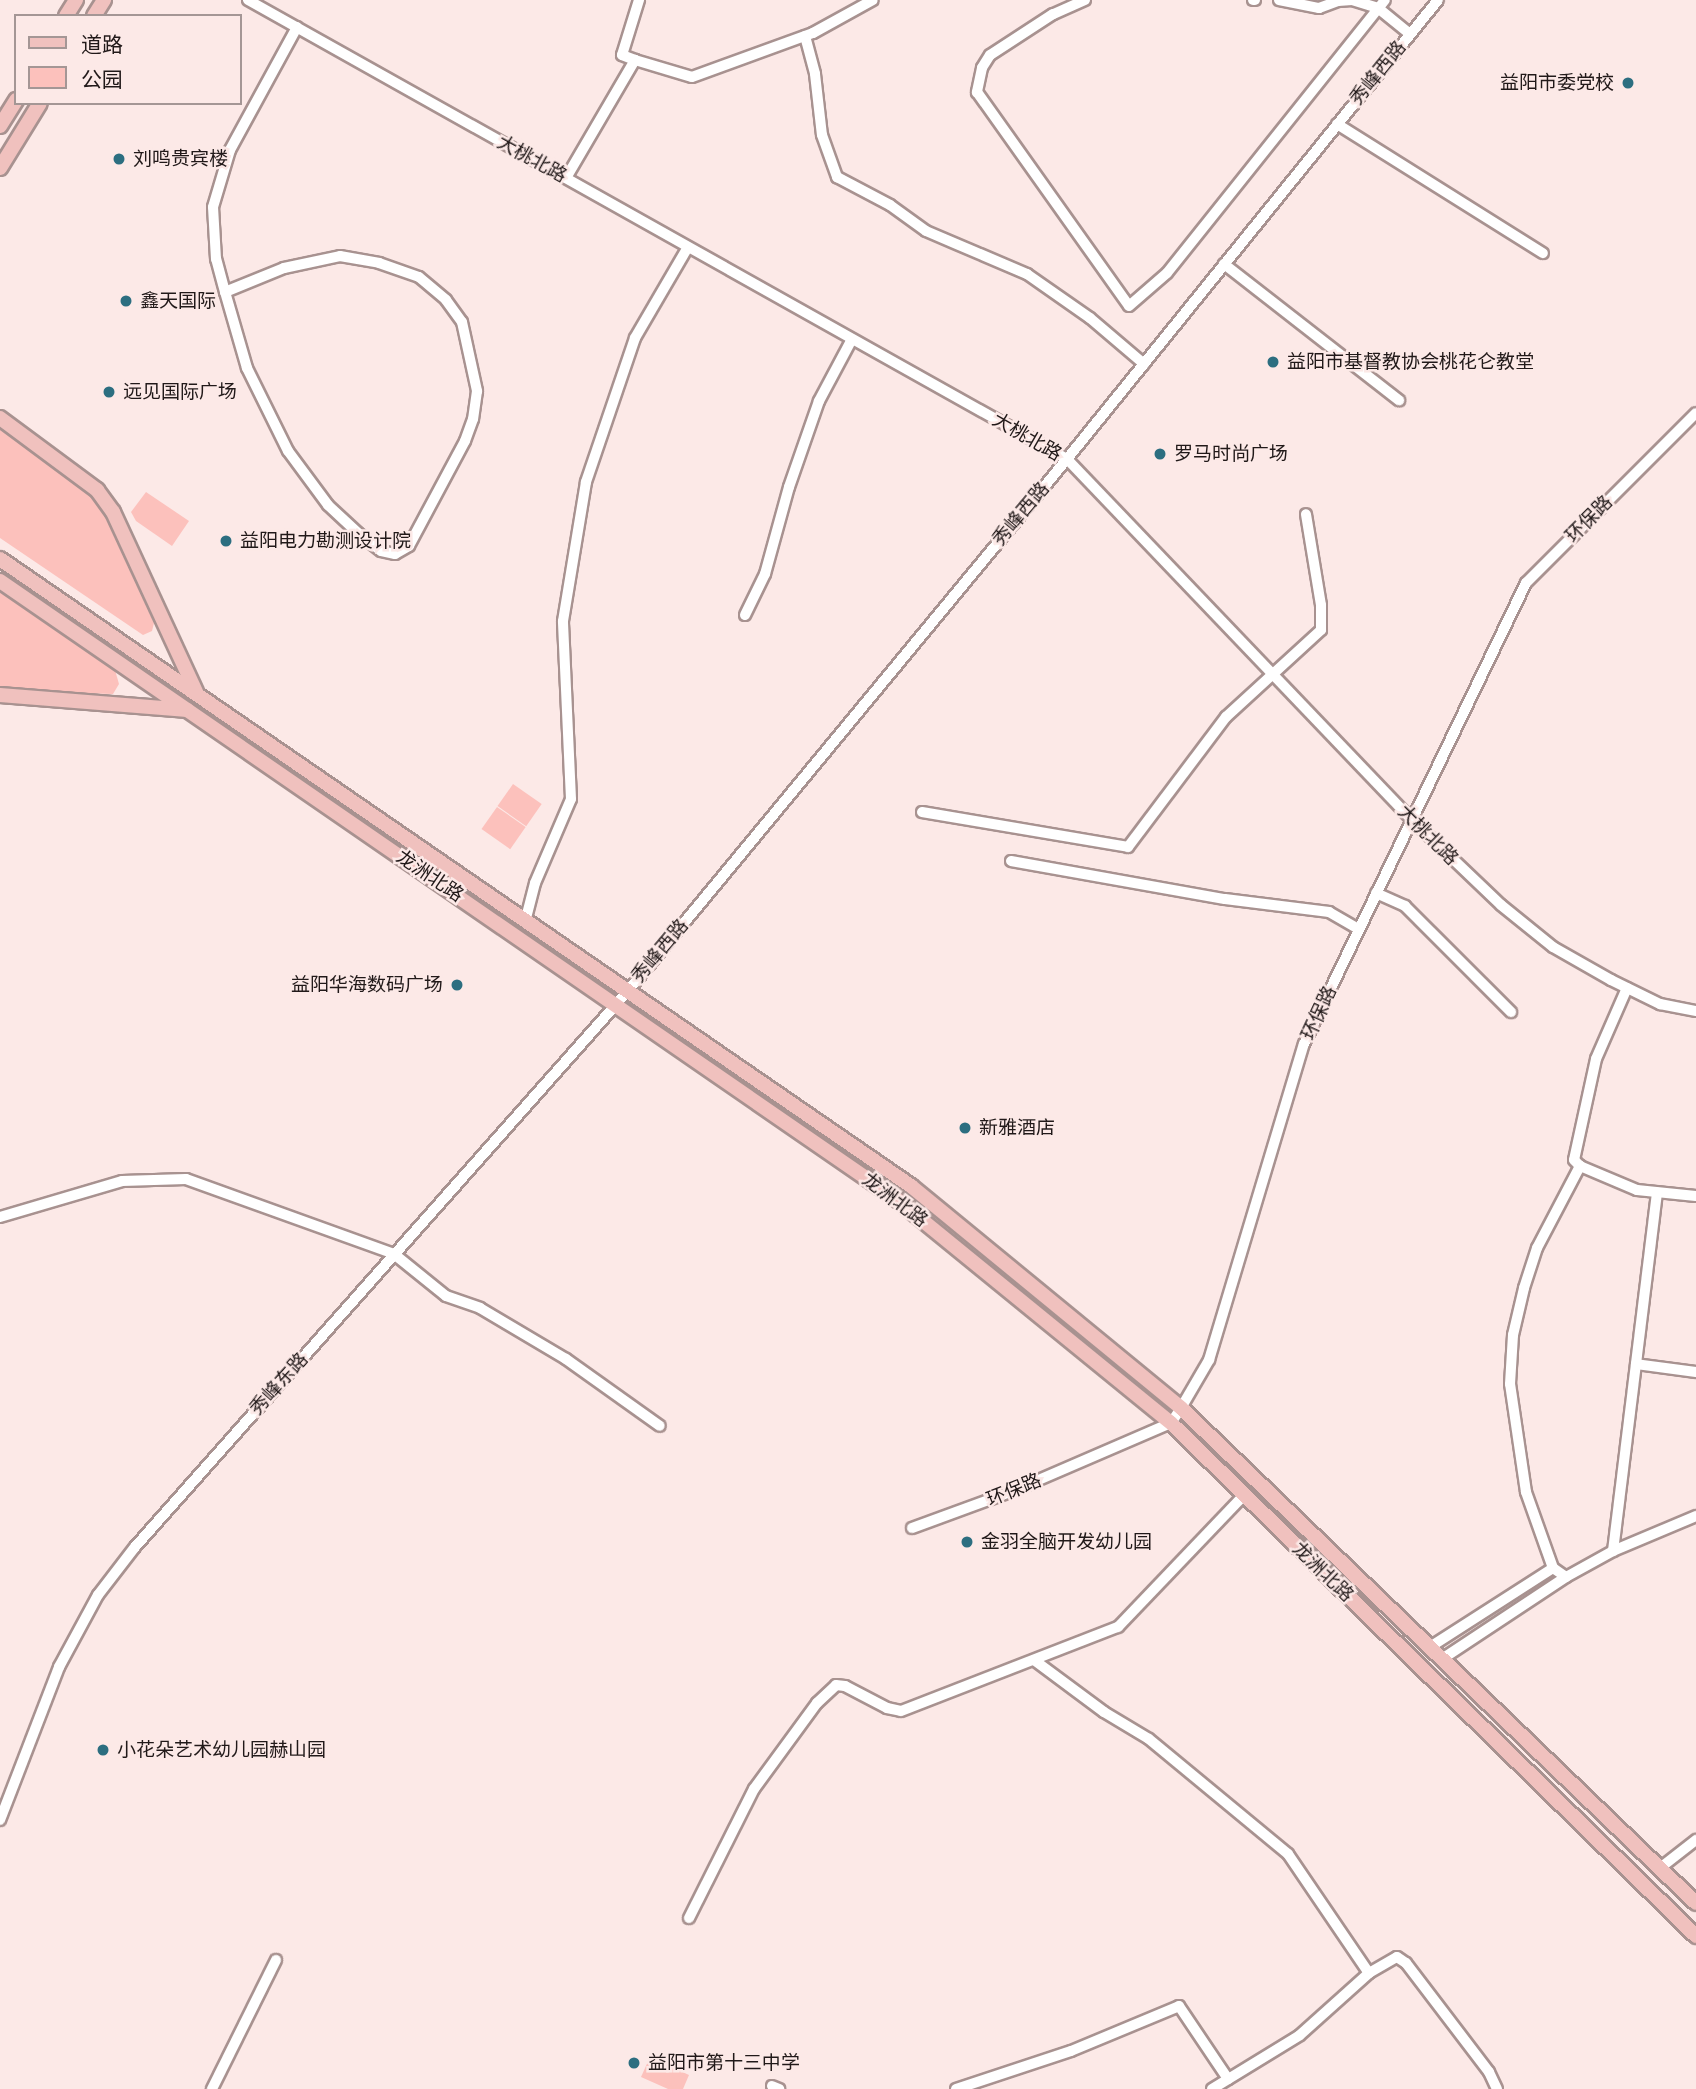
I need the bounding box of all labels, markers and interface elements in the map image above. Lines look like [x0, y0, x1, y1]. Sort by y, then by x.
legend [14, 14, 242, 105]
text: 道路 [81, 30, 123, 58]
street label: 秀峰西路 [1345, 36, 1411, 110]
text: 公园 [81, 65, 123, 93]
place label: 益阳市委党校 [1500, 72, 1614, 94]
marker: 益阳市委党校 [1620, 75, 1636, 91]
street label: 大桃北路 [493, 131, 571, 187]
place label: 刘鸣贵宾楼 [133, 148, 228, 170]
marker: 刘鸣贵宾楼 [111, 151, 127, 167]
place label: 鑫天国际 [140, 290, 216, 312]
marker: 鑫天国际 [118, 293, 134, 309]
place label: 益阳市基督教协会桃花仑教堂 [1287, 351, 1534, 373]
marker: 益阳市基督教协会桃花仑教堂 [1265, 354, 1281, 370]
place label: 远见国际广场 [123, 381, 237, 403]
marker: 远见国际广场 [101, 384, 117, 400]
street label: 大桃北路 [988, 408, 1066, 466]
place label: 罗马时尚广场 [1174, 443, 1288, 465]
marker: 罗马时尚广场 [1152, 446, 1168, 462]
street label: 秀峰西路 [988, 478, 1054, 550]
street label: 环保路 [1561, 491, 1617, 547]
place label: 益阳电力勘测设计院 [240, 530, 411, 552]
marker: 益阳电力勘测设计院 [218, 533, 234, 549]
street label: 大桃北路 [1393, 800, 1463, 870]
street label: 龙洲北路 [392, 845, 468, 907]
street label: 秀峰西路 [627, 915, 693, 987]
place label: 益阳华海数码广场 [291, 974, 443, 996]
marker: 益阳华海数码广场 [449, 977, 465, 993]
street label: 环保路 [1297, 982, 1341, 1044]
place label: 新雅酒店 [979, 1117, 1055, 1139]
marker: 新雅酒店 [957, 1120, 973, 1136]
street label: 龙洲北路 [858, 1168, 932, 1232]
street label: 秀峰东路 [245, 1348, 313, 1420]
street label: 环保路 [983, 1469, 1045, 1511]
place label: 金羽全脑开发幼儿园 [981, 1531, 1152, 1553]
marker: 金羽全脑开发幼儿园 [959, 1534, 975, 1550]
street label: 龙洲北路 [1288, 1537, 1358, 1607]
place label: 小花朵艺术幼儿园赫山园 [117, 1739, 326, 1761]
marker: 小花朵艺术幼儿园赫山园 [95, 1742, 111, 1758]
place label: 益阳市第十三中学 [648, 2052, 800, 2074]
marker: 益阳市第十三中学 [626, 2055, 642, 2071]

